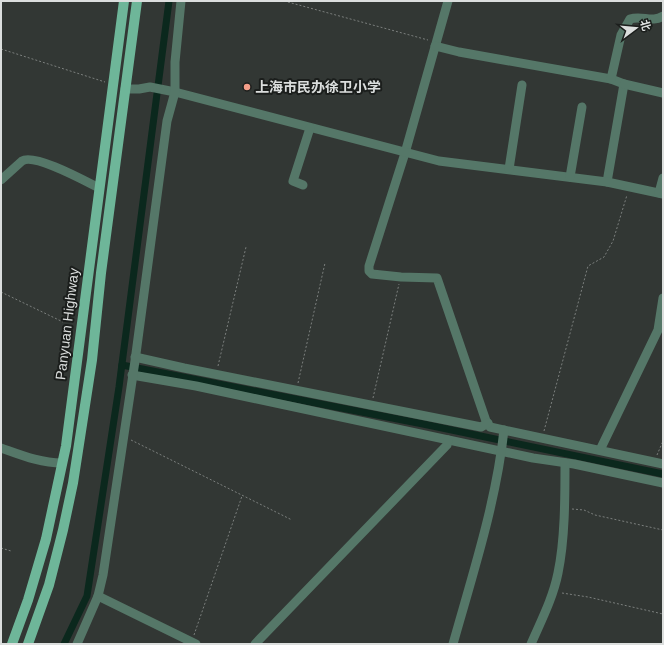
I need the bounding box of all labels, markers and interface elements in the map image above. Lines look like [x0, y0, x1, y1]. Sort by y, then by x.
north arrow [616, 8, 656, 48]
text: 北 [638, 18, 653, 32]
place label: 上海市民办徐卫小学 [255, 79, 381, 95]
marker: 上海市民办徐卫小学 [242, 82, 252, 92]
street label: Panyuan Highway [52, 267, 82, 381]

